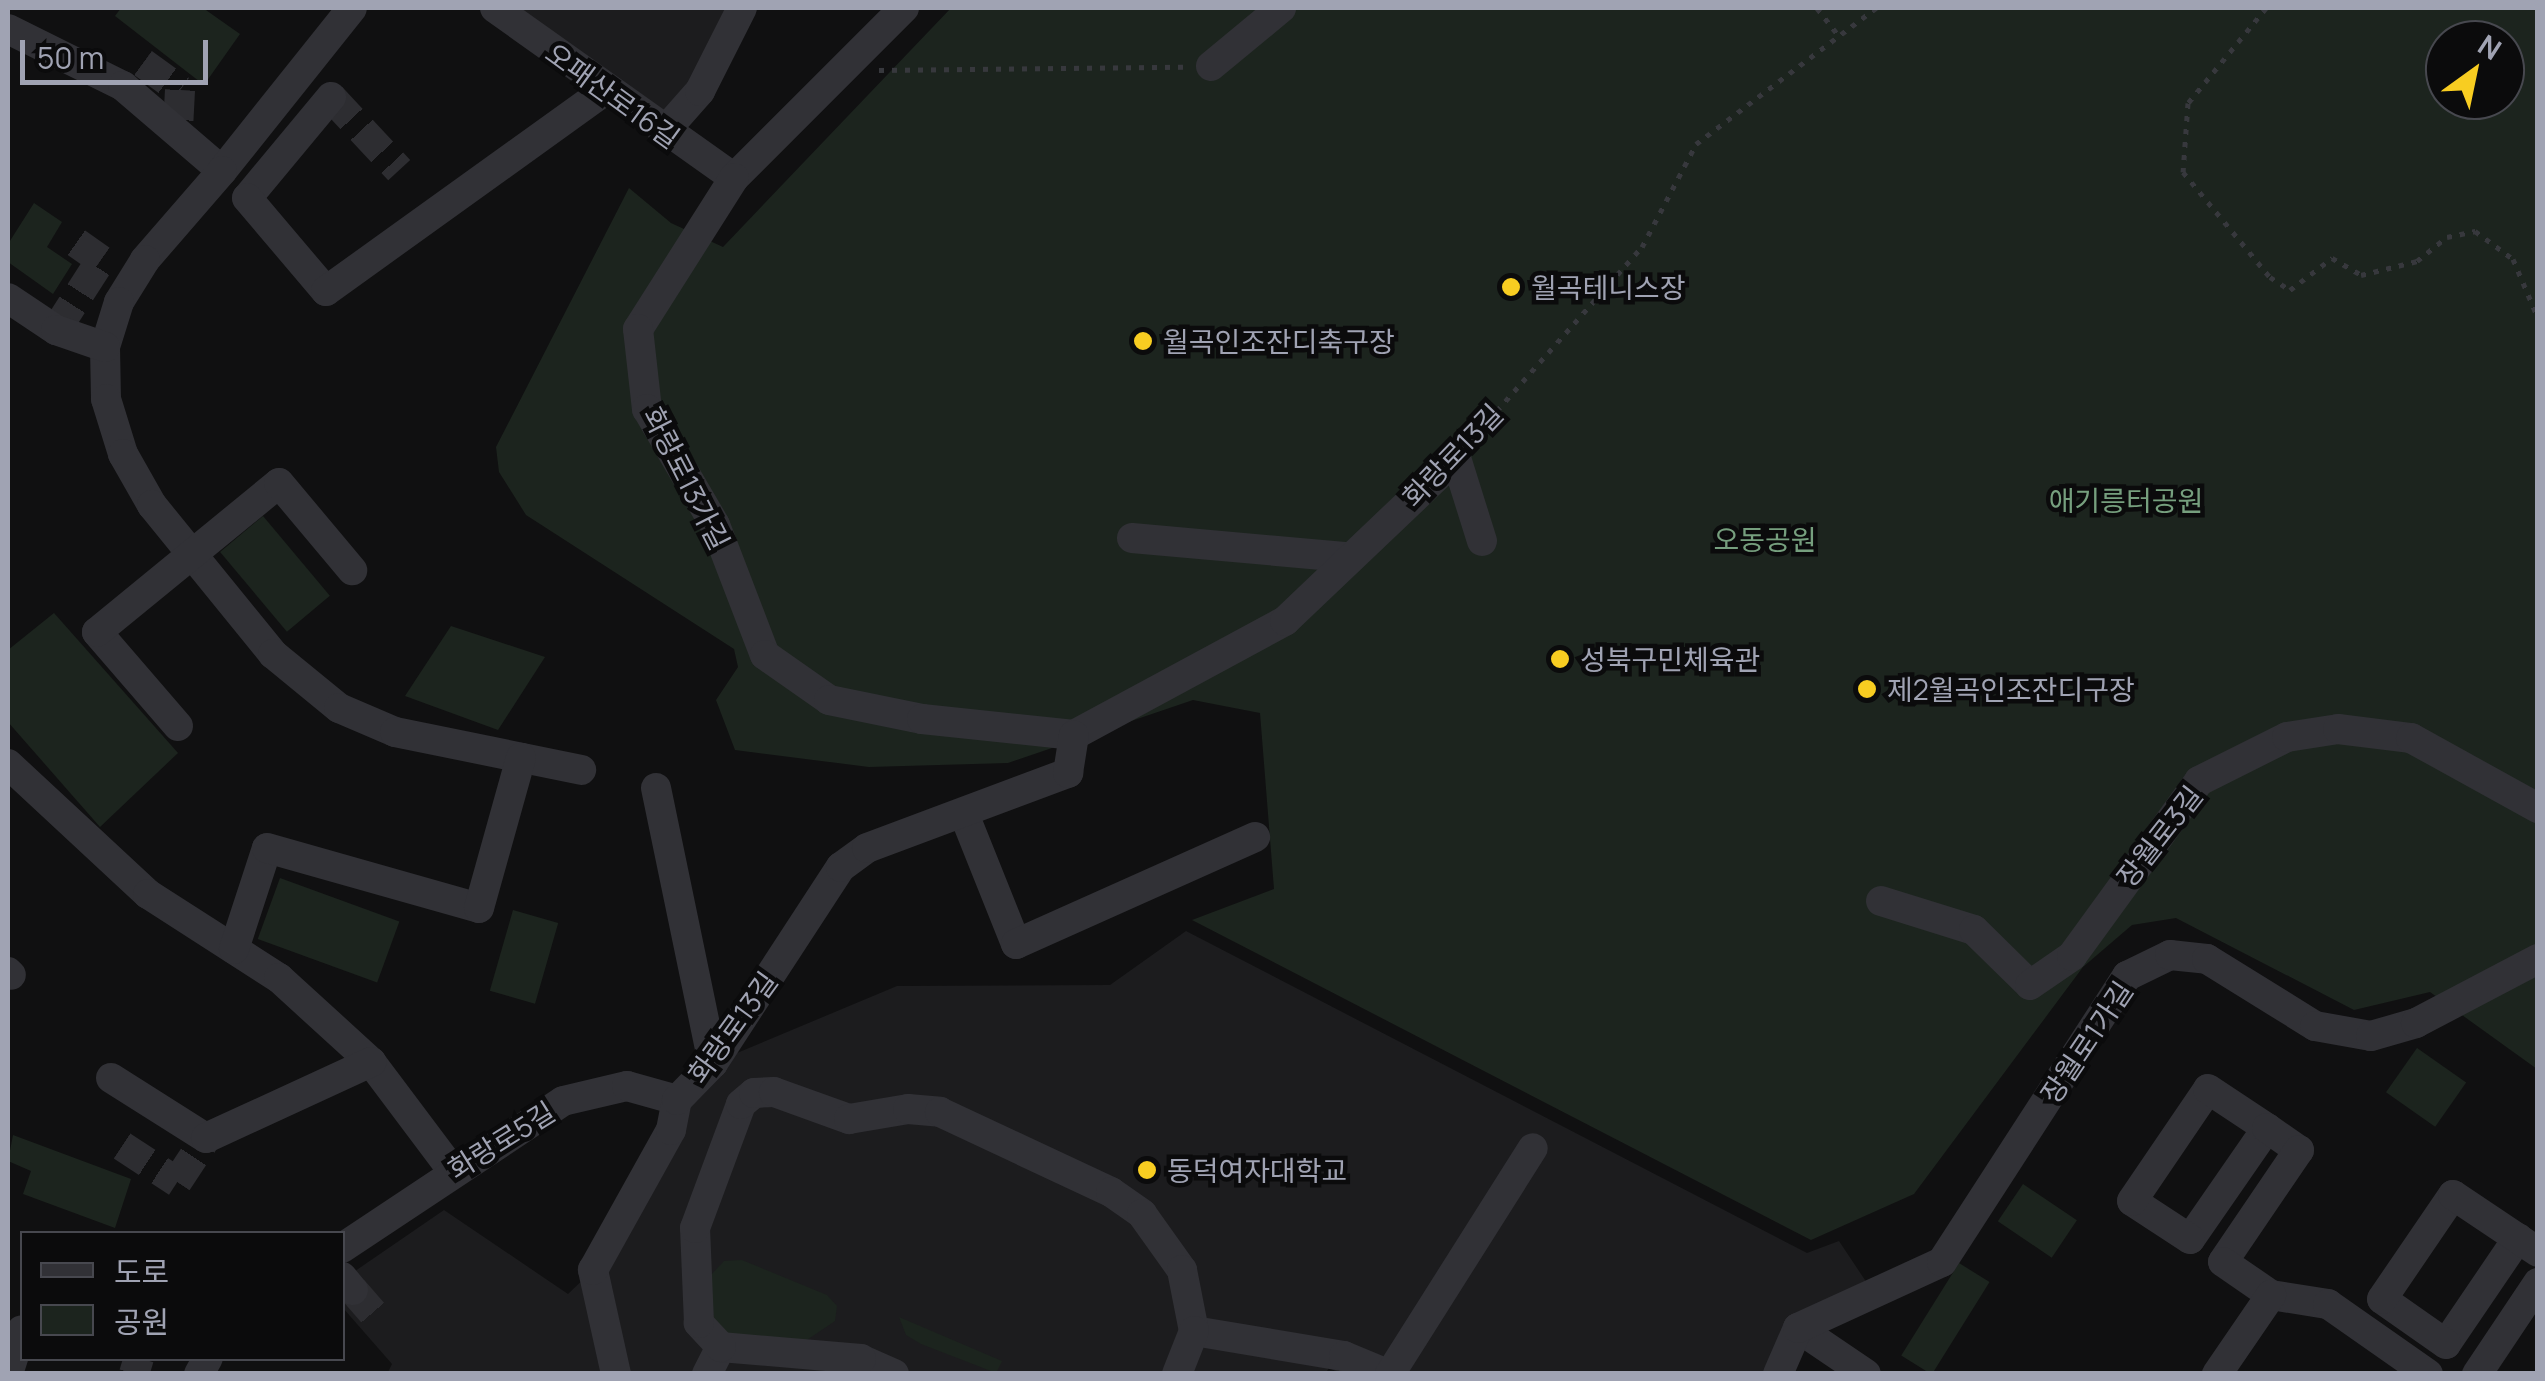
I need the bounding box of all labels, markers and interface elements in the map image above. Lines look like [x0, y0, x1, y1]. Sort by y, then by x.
scale bar [25, 20, 212, 82]
north arrow [2425, 20, 2525, 120]
text: N [2471, 25, 2509, 68]
street label: 오패산로16길 [540, 35, 686, 155]
text: 50 m [37, 37, 104, 78]
place label: 월곡테니스장 [1531, 270, 1686, 304]
marker: 월곡테니스장 [1500, 276, 1522, 298]
place label: 월곡인조잔디축구장 [1163, 324, 1395, 358]
marker: 월곡인조잔디축구장 [1132, 330, 1154, 352]
street label: 화랑로13길 [1395, 397, 1509, 513]
street label: 화랑로13가길 [637, 401, 737, 555]
park label: 애기릉터공원 [2049, 483, 2203, 517]
park label: 오동공원 [1713, 522, 1817, 556]
place label: 성북구민체육관 [1580, 642, 1760, 676]
marker: 성북구민체육관 [1549, 648, 1571, 670]
place label: 제2월곡인조잔디구장 [1887, 672, 2135, 706]
marker: 제2월곡인조잔디구장 [1856, 678, 1878, 700]
street label: 장월로3길 [2109, 779, 2209, 893]
street label: 화랑로13길 [680, 965, 784, 1089]
street label: 장월로1가길 [2033, 975, 2139, 1109]
street label: 화랑로5길 [442, 1094, 560, 1186]
place label: 동덕여자대학교 [1167, 1153, 1347, 1187]
marker: 동덕여자대학교 [1136, 1159, 1158, 1181]
legend [20, 1231, 345, 1361]
text: 도로 [114, 1251, 169, 1292]
text: 공원 [114, 1301, 169, 1342]

